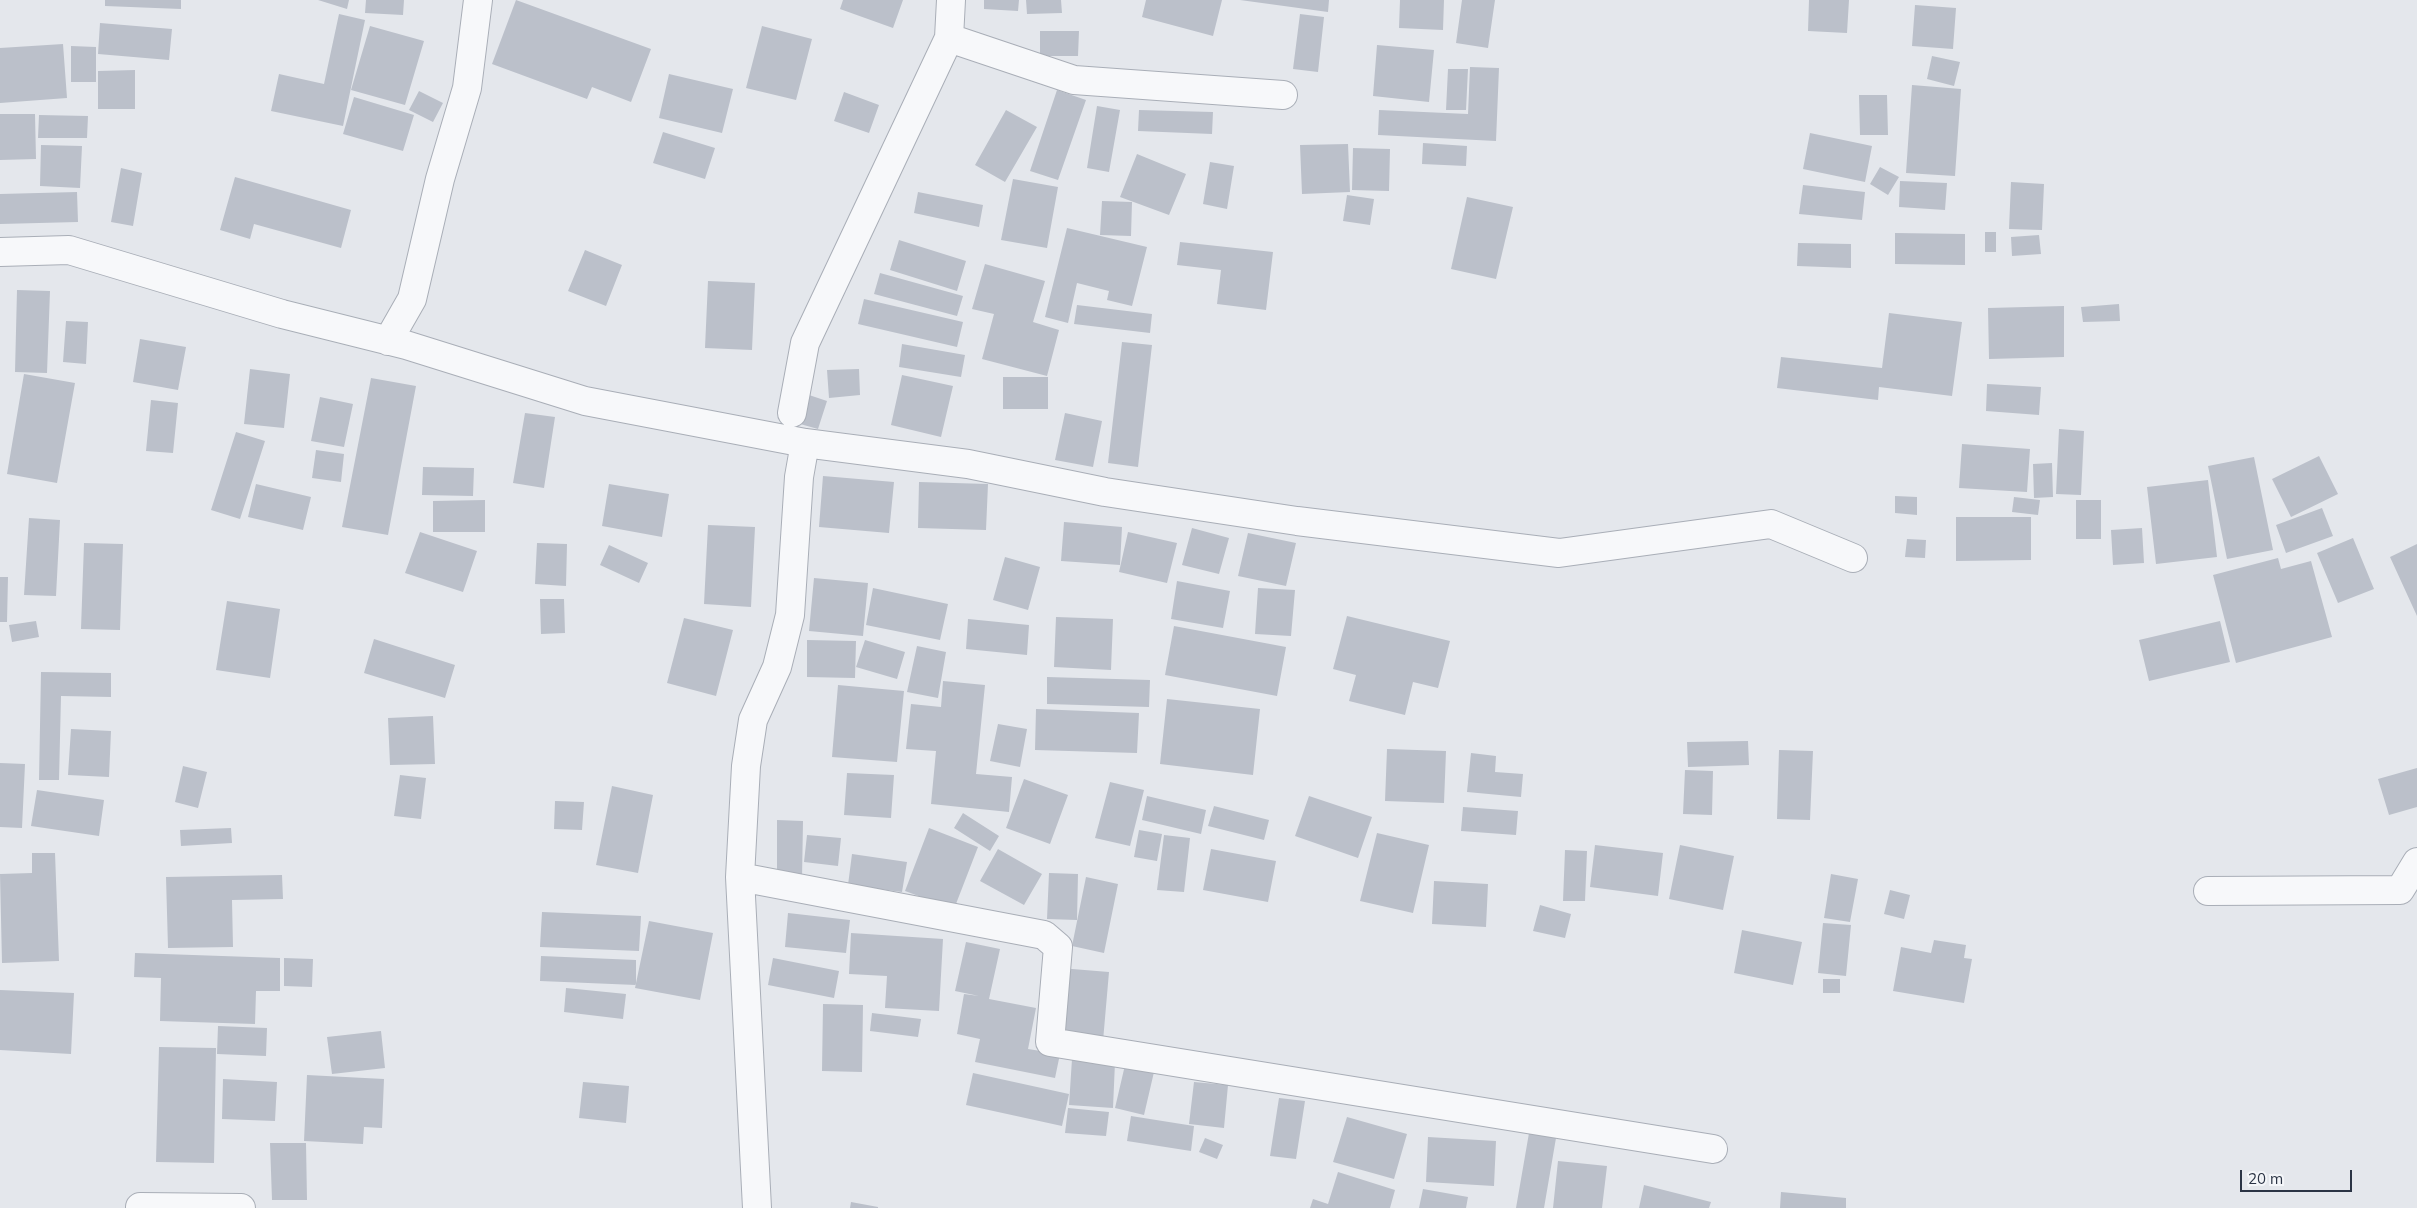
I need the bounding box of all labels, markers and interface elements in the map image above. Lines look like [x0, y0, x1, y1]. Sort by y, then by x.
scale bar [2242, 1160, 2354, 1192]
text: 20 m [2248, 1169, 2283, 1188]

